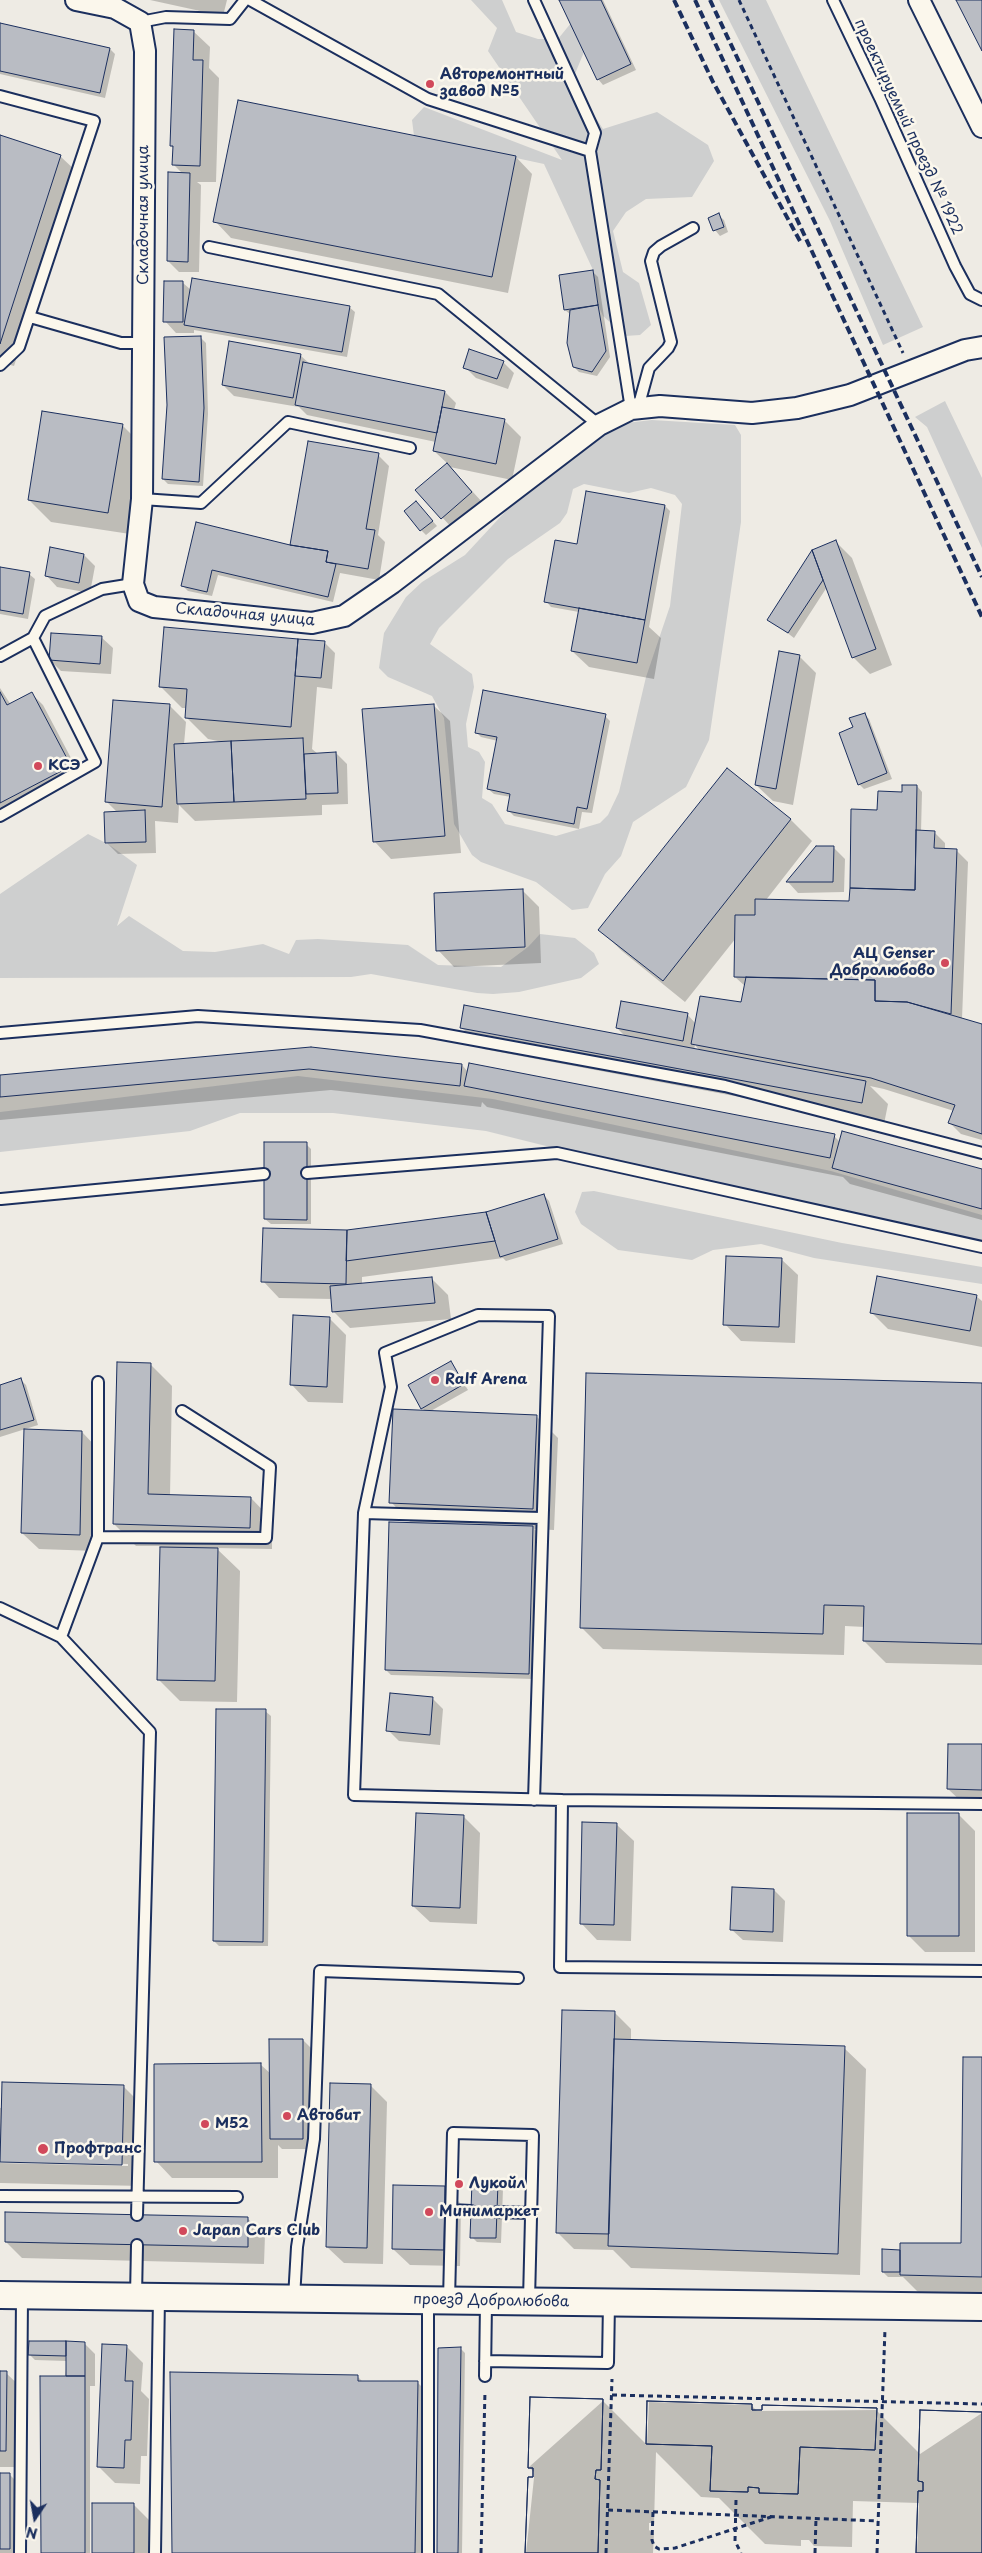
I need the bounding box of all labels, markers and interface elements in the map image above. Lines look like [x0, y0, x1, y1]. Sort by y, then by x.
street label: проектируемый проезд № 1922 [850, 16, 966, 238]
place label: Авторемонтный завод №5 [440, 66, 564, 101]
marker: Авторемонтный завод №5 [424, 78, 436, 90]
street label: Складочная улица [135, 145, 153, 285]
street label: Складочная улица [174, 600, 316, 630]
place label: КСЭ [48, 757, 80, 775]
marker: КСЭ [32, 760, 44, 772]
place label: АЦ Genser Добролюбово [830, 945, 935, 980]
marker: АЦ Genser Добролюбово [939, 957, 951, 969]
place label: Ralf Arena [445, 1371, 527, 1389]
marker: Ralf Arena [429, 1374, 441, 1386]
place label: Автобит [297, 2107, 360, 2125]
marker: Автобит [281, 2110, 293, 2122]
place label: M52 [215, 2115, 249, 2133]
marker: M52 [199, 2118, 211, 2130]
place label: Профтранс [54, 2140, 142, 2158]
marker: Профтранс [36, 2142, 50, 2156]
place label: Лукойл [469, 2175, 525, 2193]
marker: Лукойл [453, 2178, 465, 2190]
place label: Минимаркет [439, 2203, 539, 2221]
marker: Минимаркет [423, 2206, 435, 2218]
place label: Japan Cars Club [193, 2222, 320, 2240]
marker: Japan Cars Club [177, 2225, 189, 2237]
street label: проезд Добролюбова [413, 2291, 569, 2311]
north arrow [10, 2493, 60, 2543]
text: N [24, 2522, 39, 2545]

